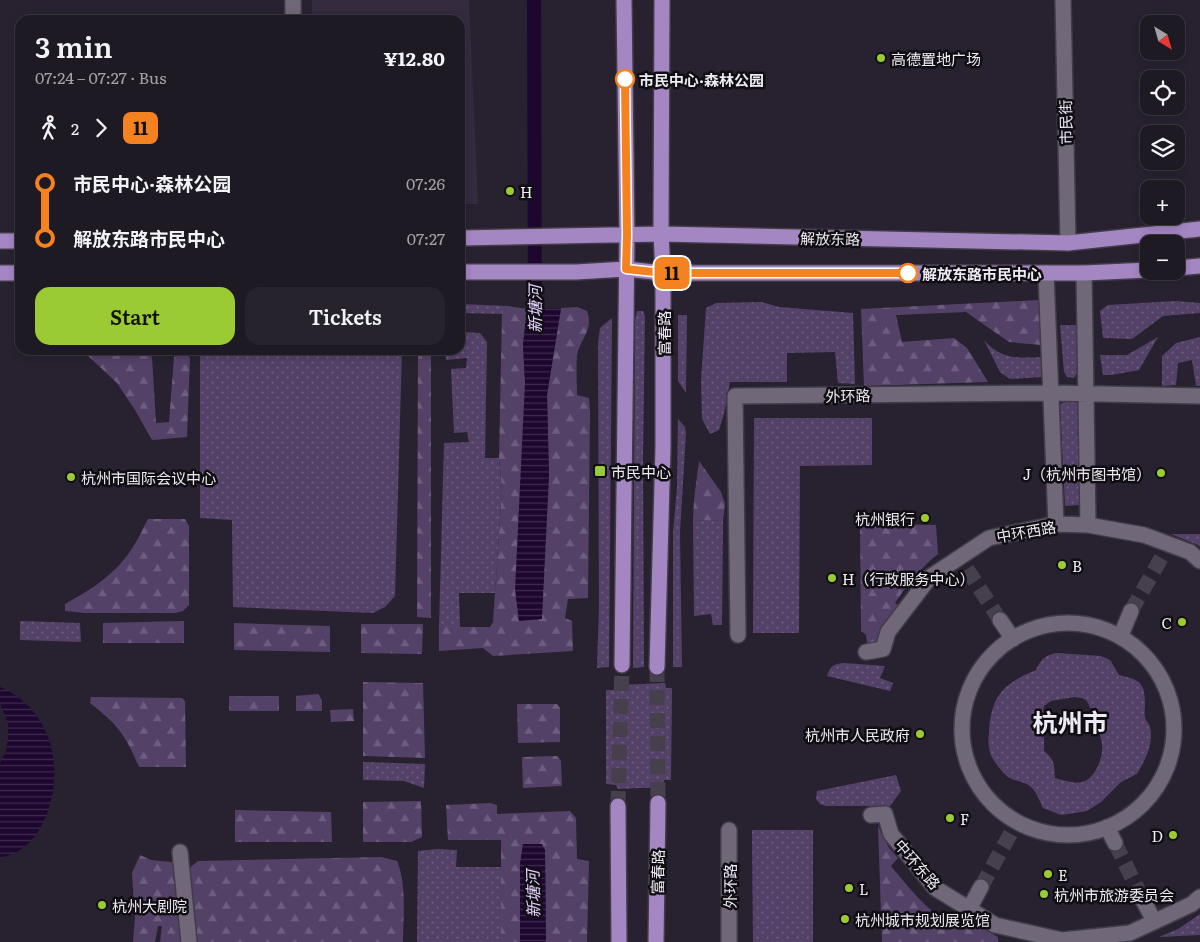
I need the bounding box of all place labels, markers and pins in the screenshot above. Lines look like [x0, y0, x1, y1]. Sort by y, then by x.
place label: 高德置地广场 [891, 47, 981, 70]
marker: 高德置地广场 [875, 52, 887, 64]
place label: 市民中心·森林公园 [639, 68, 764, 91]
marker: 市民中心·森林公园 [615, 69, 635, 89]
place label: H [520, 180, 533, 203]
marker: H [504, 185, 516, 197]
place label: 解放东路市民中心 [922, 262, 1042, 285]
marker: 解放东路市民中心 [898, 263, 918, 283]
place label: 市民中心 [611, 460, 671, 483]
place label: J（杭州市图书馆） [1023, 462, 1151, 485]
marker: 市民中心 [593, 464, 607, 478]
place label: 杭州市国际会议中心 [81, 466, 216, 489]
marker: J（杭州市图书馆） [1155, 467, 1167, 479]
marker: 杭州市国际会议中心 [65, 471, 77, 483]
place label: 杭州银行 [855, 507, 915, 530]
marker: 杭州银行 [919, 512, 931, 524]
place label: B [1072, 554, 1082, 577]
marker: B [1056, 559, 1068, 571]
place label: H（行政服务中心） [842, 567, 975, 590]
marker: H（行政服务中心） [826, 572, 838, 584]
place label: C [1162, 611, 1172, 634]
marker: C [1176, 616, 1188, 628]
place label: 杭州市人民政府 [805, 723, 910, 746]
marker: 杭州市人民政府 [914, 728, 926, 740]
place label: F [960, 807, 969, 830]
marker: F [944, 812, 956, 824]
place label: D [1152, 824, 1163, 847]
marker: D [1167, 829, 1179, 841]
place label: E [1058, 863, 1068, 886]
marker: E [1042, 868, 1054, 880]
place label: L [859, 877, 869, 900]
marker: L [843, 882, 855, 894]
place label: 杭州市旅游委员会 [1054, 883, 1174, 906]
marker: 杭州市旅游委员会 [1038, 888, 1050, 900]
place label: 杭州大剧院 [112, 894, 187, 917]
marker: 杭州大剧院 [96, 899, 108, 911]
place label: 杭州城市规划展览馆 [855, 908, 990, 931]
marker: 杭州城市规划展览馆 [839, 913, 851, 925]

